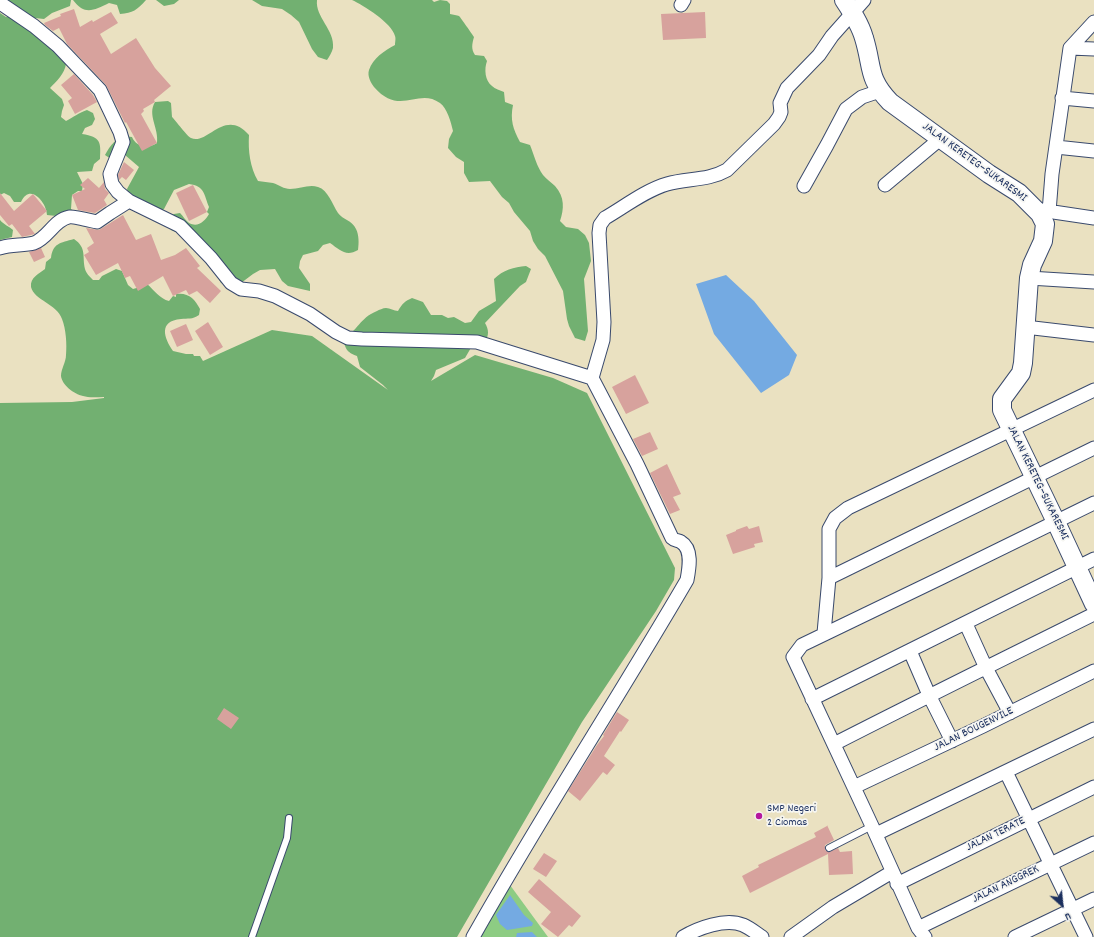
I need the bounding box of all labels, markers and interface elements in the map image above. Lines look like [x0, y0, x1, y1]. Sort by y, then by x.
street label: JALAN KERETEG–SUKARESMI [919, 120, 1029, 206]
street label: JALAN KERETEG–SUKARESMI [1003, 423, 1071, 543]
street label: JALAN BOUGENVILE [932, 705, 1016, 755]
place label: SMP Negeri 2 Ciomas [767, 802, 816, 830]
marker: SMP Negeri 2 Ciomas [754, 811, 764, 821]
street label: JALAN TERATE [964, 815, 1028, 855]
street label: JALAN ANGGREK [970, 863, 1042, 907]
north arrow [1042, 885, 1082, 925]
text: U [1061, 907, 1073, 924]

